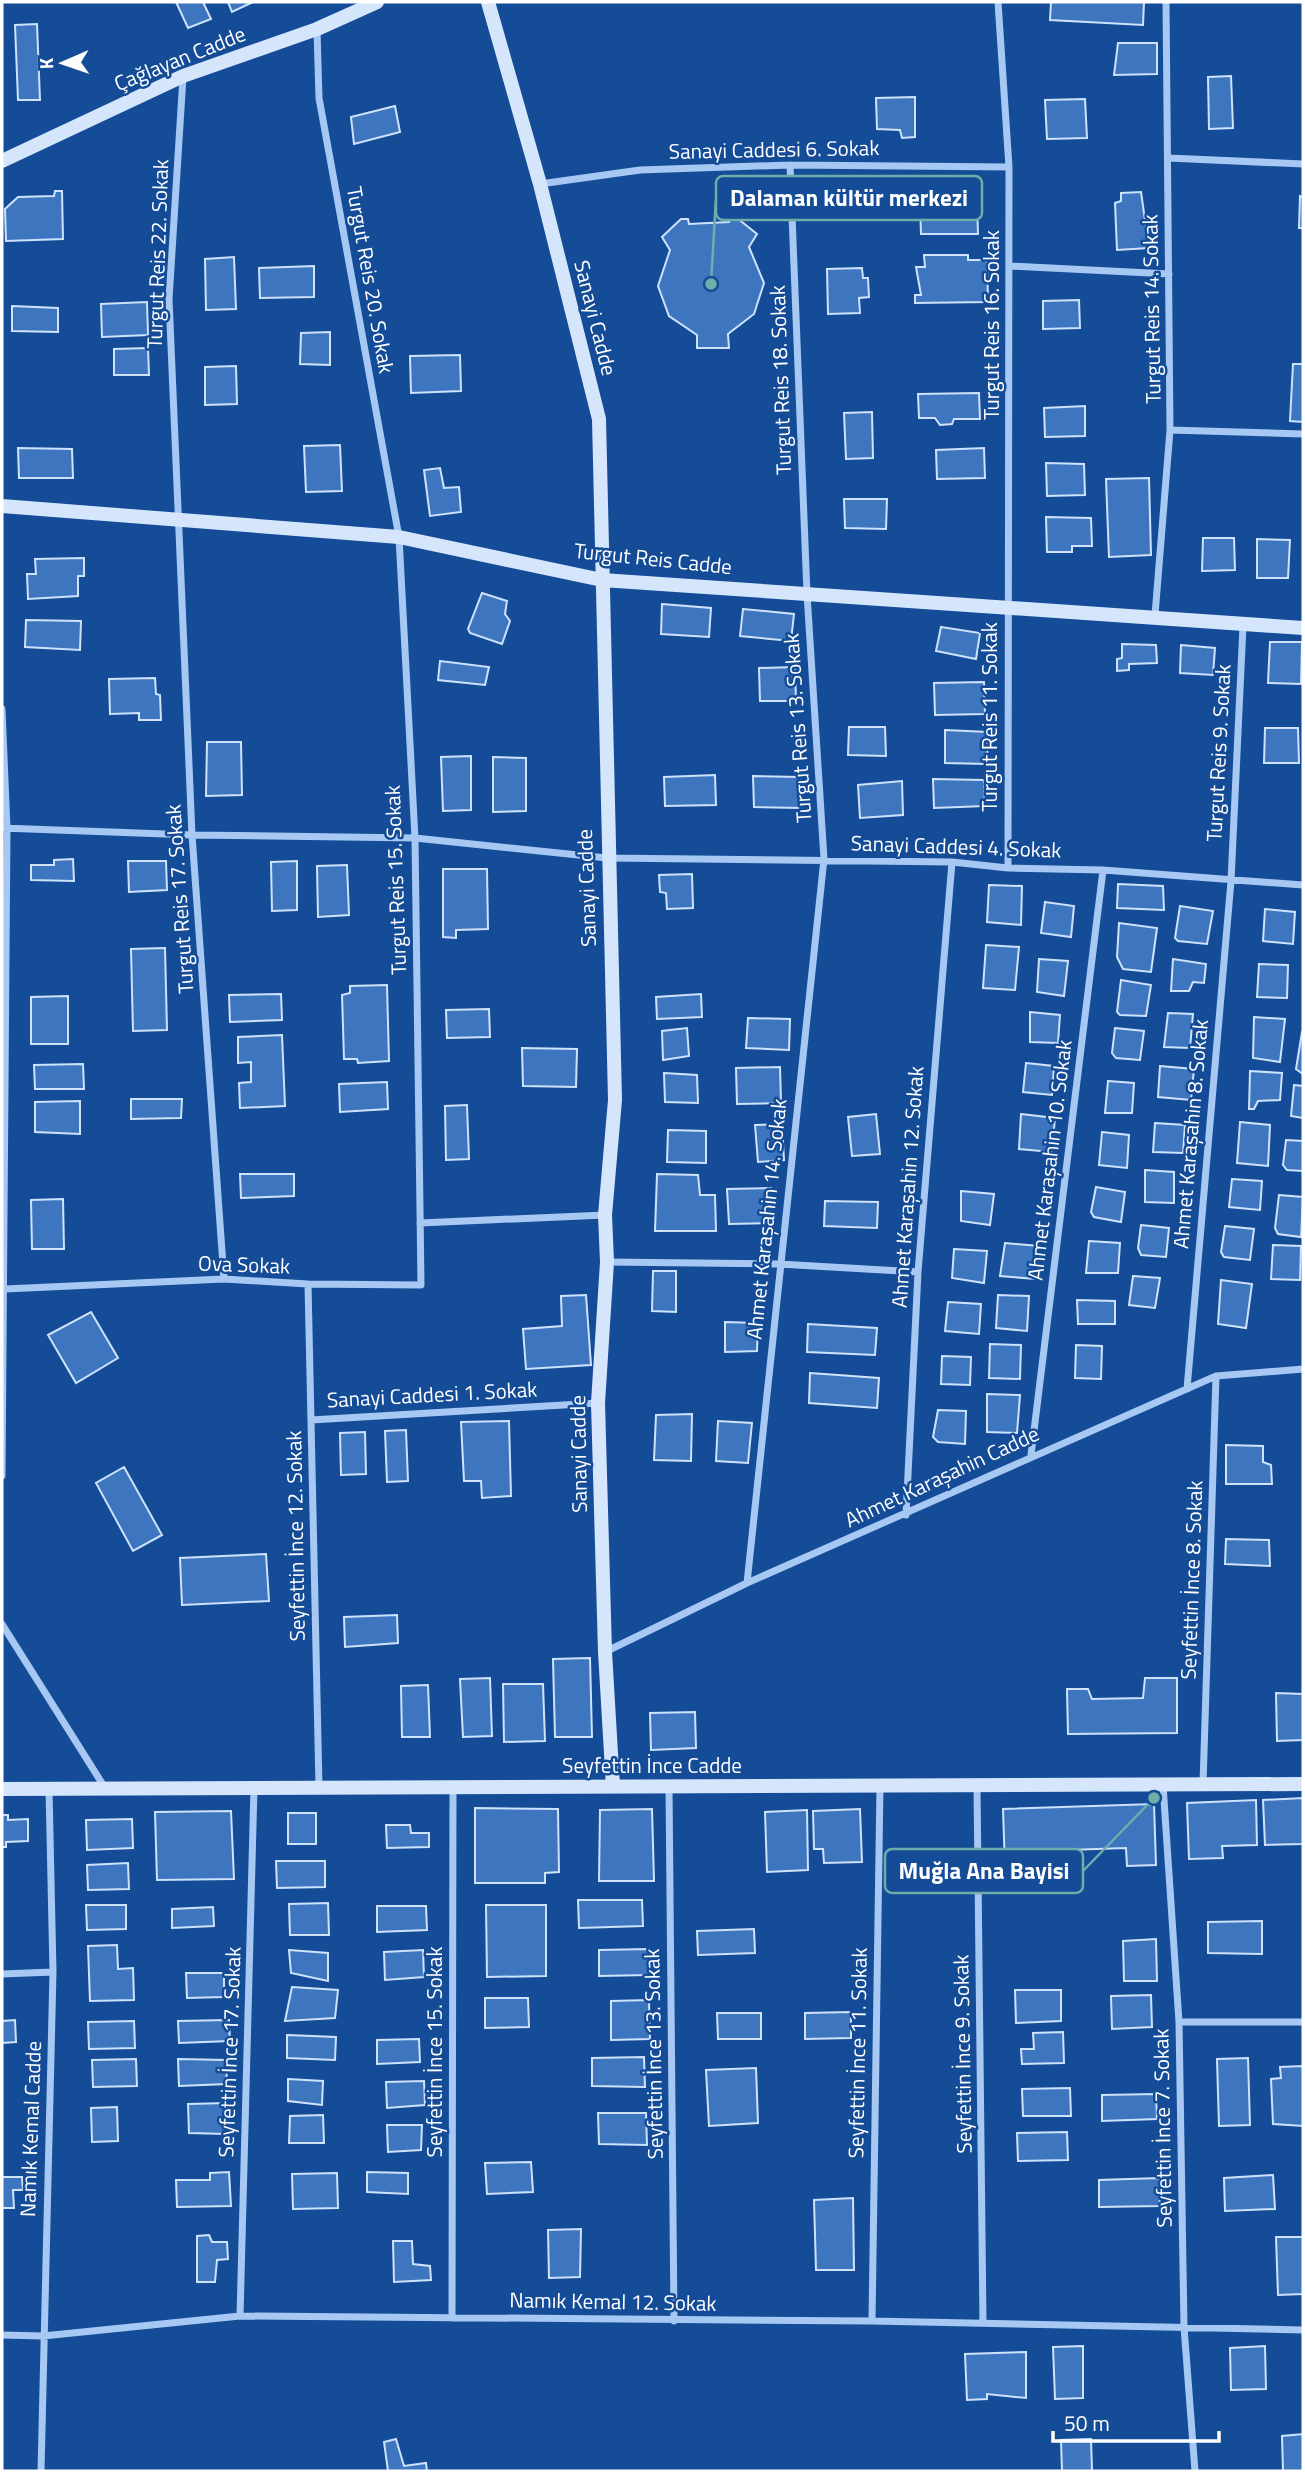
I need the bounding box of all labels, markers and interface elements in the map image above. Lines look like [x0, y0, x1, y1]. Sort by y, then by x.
street label: Çağlayan Cadde [109, 17, 250, 99]
north arrow [28, 28, 98, 98]
text: K [31, 57, 60, 70]
street label: Sanayi Caddesi 6. Sokak [668, 131, 880, 167]
street label: Turgut Reis 22. Sokak [138, 159, 176, 349]
callout: Dalaman kültür merkezi [716, 176, 982, 220]
text: Dalaman kültür merkezi [730, 180, 968, 215]
street label: Turgut Reis 20. Sokak [339, 184, 403, 376]
street label: Turgut Reis 14. Sokak [1133, 214, 1169, 404]
street label: Turgut Reis 16. Sokak [975, 230, 1007, 420]
street label: Sanayi Cadde [566, 257, 626, 379]
street label: Turgut Reis 18. Sokak [761, 285, 799, 475]
street label: Turgut Reis Cadde [573, 534, 734, 582]
street label: Turgut Reis 11. Sokak [973, 622, 1005, 812]
street label: Turgut Reis 13. Sokak [774, 632, 820, 824]
street label: Turgut Reis 9. Sokak [1197, 663, 1239, 843]
street label: Turgut Reis 15. Sokak [376, 785, 414, 975]
street label: Turgut Reis 17. Sokak [156, 803, 202, 995]
street label: Sanayi Caddesi 4. Sokak [850, 826, 1062, 866]
street label: Sanayi Cadde [568, 829, 604, 947]
street label: Ahmet Karaşahin 8. Sokak [1164, 1018, 1216, 1250]
street label: Ahmet Karaşahin 10. Sokak [1018, 1038, 1080, 1282]
street label: Ahmet Karaşahin 12. Sokak [883, 1065, 931, 1309]
street label: Ahmet Karaşahin 14. Sokak [737, 1097, 795, 1341]
street label: Ova Sokak [198, 1246, 291, 1282]
street label: Sanayi Caddesi 1. Sokak [326, 1373, 538, 1415]
street label: Sanayi Cadde [561, 1395, 595, 1513]
street label: Ahmet Karaşahin Cadde [839, 1417, 1044, 1535]
street label: Seyfettin İnce 12. Sokak [277, 1430, 313, 1642]
street label: Seyfettin İnce 8. Sokak [1172, 1480, 1210, 1680]
street label: Seyfettin İnce Cadde [562, 1749, 742, 1781]
callout: Muğla Ana Bayisi [885, 1849, 1083, 1893]
text: Muğla Ana Bayisi [899, 1853, 1069, 1888]
street label: Seyfettin İnce 17. Sokak [209, 1946, 249, 2158]
street label: Seyfettin İnce 15. Sokak [418, 1947, 450, 2157]
street label: Seyfettin İnce 11. Sokak [839, 1947, 875, 2159]
street label: Seyfettin İnce 13. Sokak [635, 1948, 671, 2160]
street label: Seyfettin İnce 9. Sokak [944, 1954, 980, 2154]
street label: Seyfettin İnce 7. Sokak [1144, 2028, 1180, 2228]
street label: Namık Kemal Cadde [11, 2040, 49, 2218]
street label: Namık Kemal 12. Sokak [509, 2283, 717, 2319]
scale bar [1053, 2400, 1219, 2444]
text: 50 m [1064, 2407, 1110, 2439]

